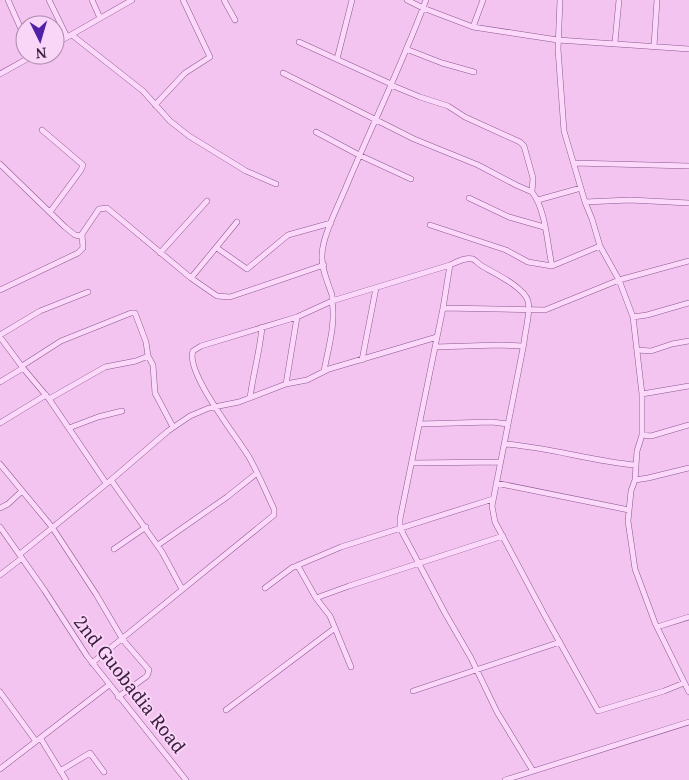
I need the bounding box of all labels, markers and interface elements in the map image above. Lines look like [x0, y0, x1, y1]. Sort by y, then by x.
north arrow [15, 15, 65, 65]
text: N [35, 44, 48, 63]
street label: 2nd Guobadia Road [69, 610, 191, 758]

